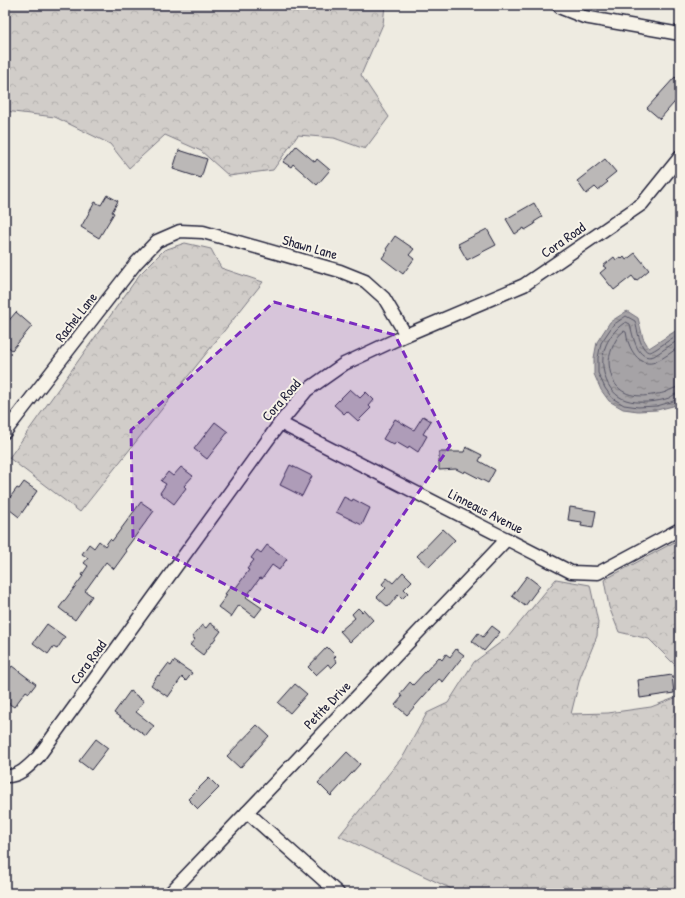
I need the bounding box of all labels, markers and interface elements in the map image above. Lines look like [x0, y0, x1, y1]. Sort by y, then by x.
street label: Cora Road [537, 217, 589, 262]
street label: Shawn Lane [280, 230, 340, 264]
street label: Rachel Lane [50, 288, 101, 346]
street label: Cora Road [257, 374, 305, 425]
street label: Linneaus Avenue [445, 484, 527, 538]
street label: Cora Road [65, 635, 110, 688]
street label: Petite Drive [299, 676, 355, 733]

